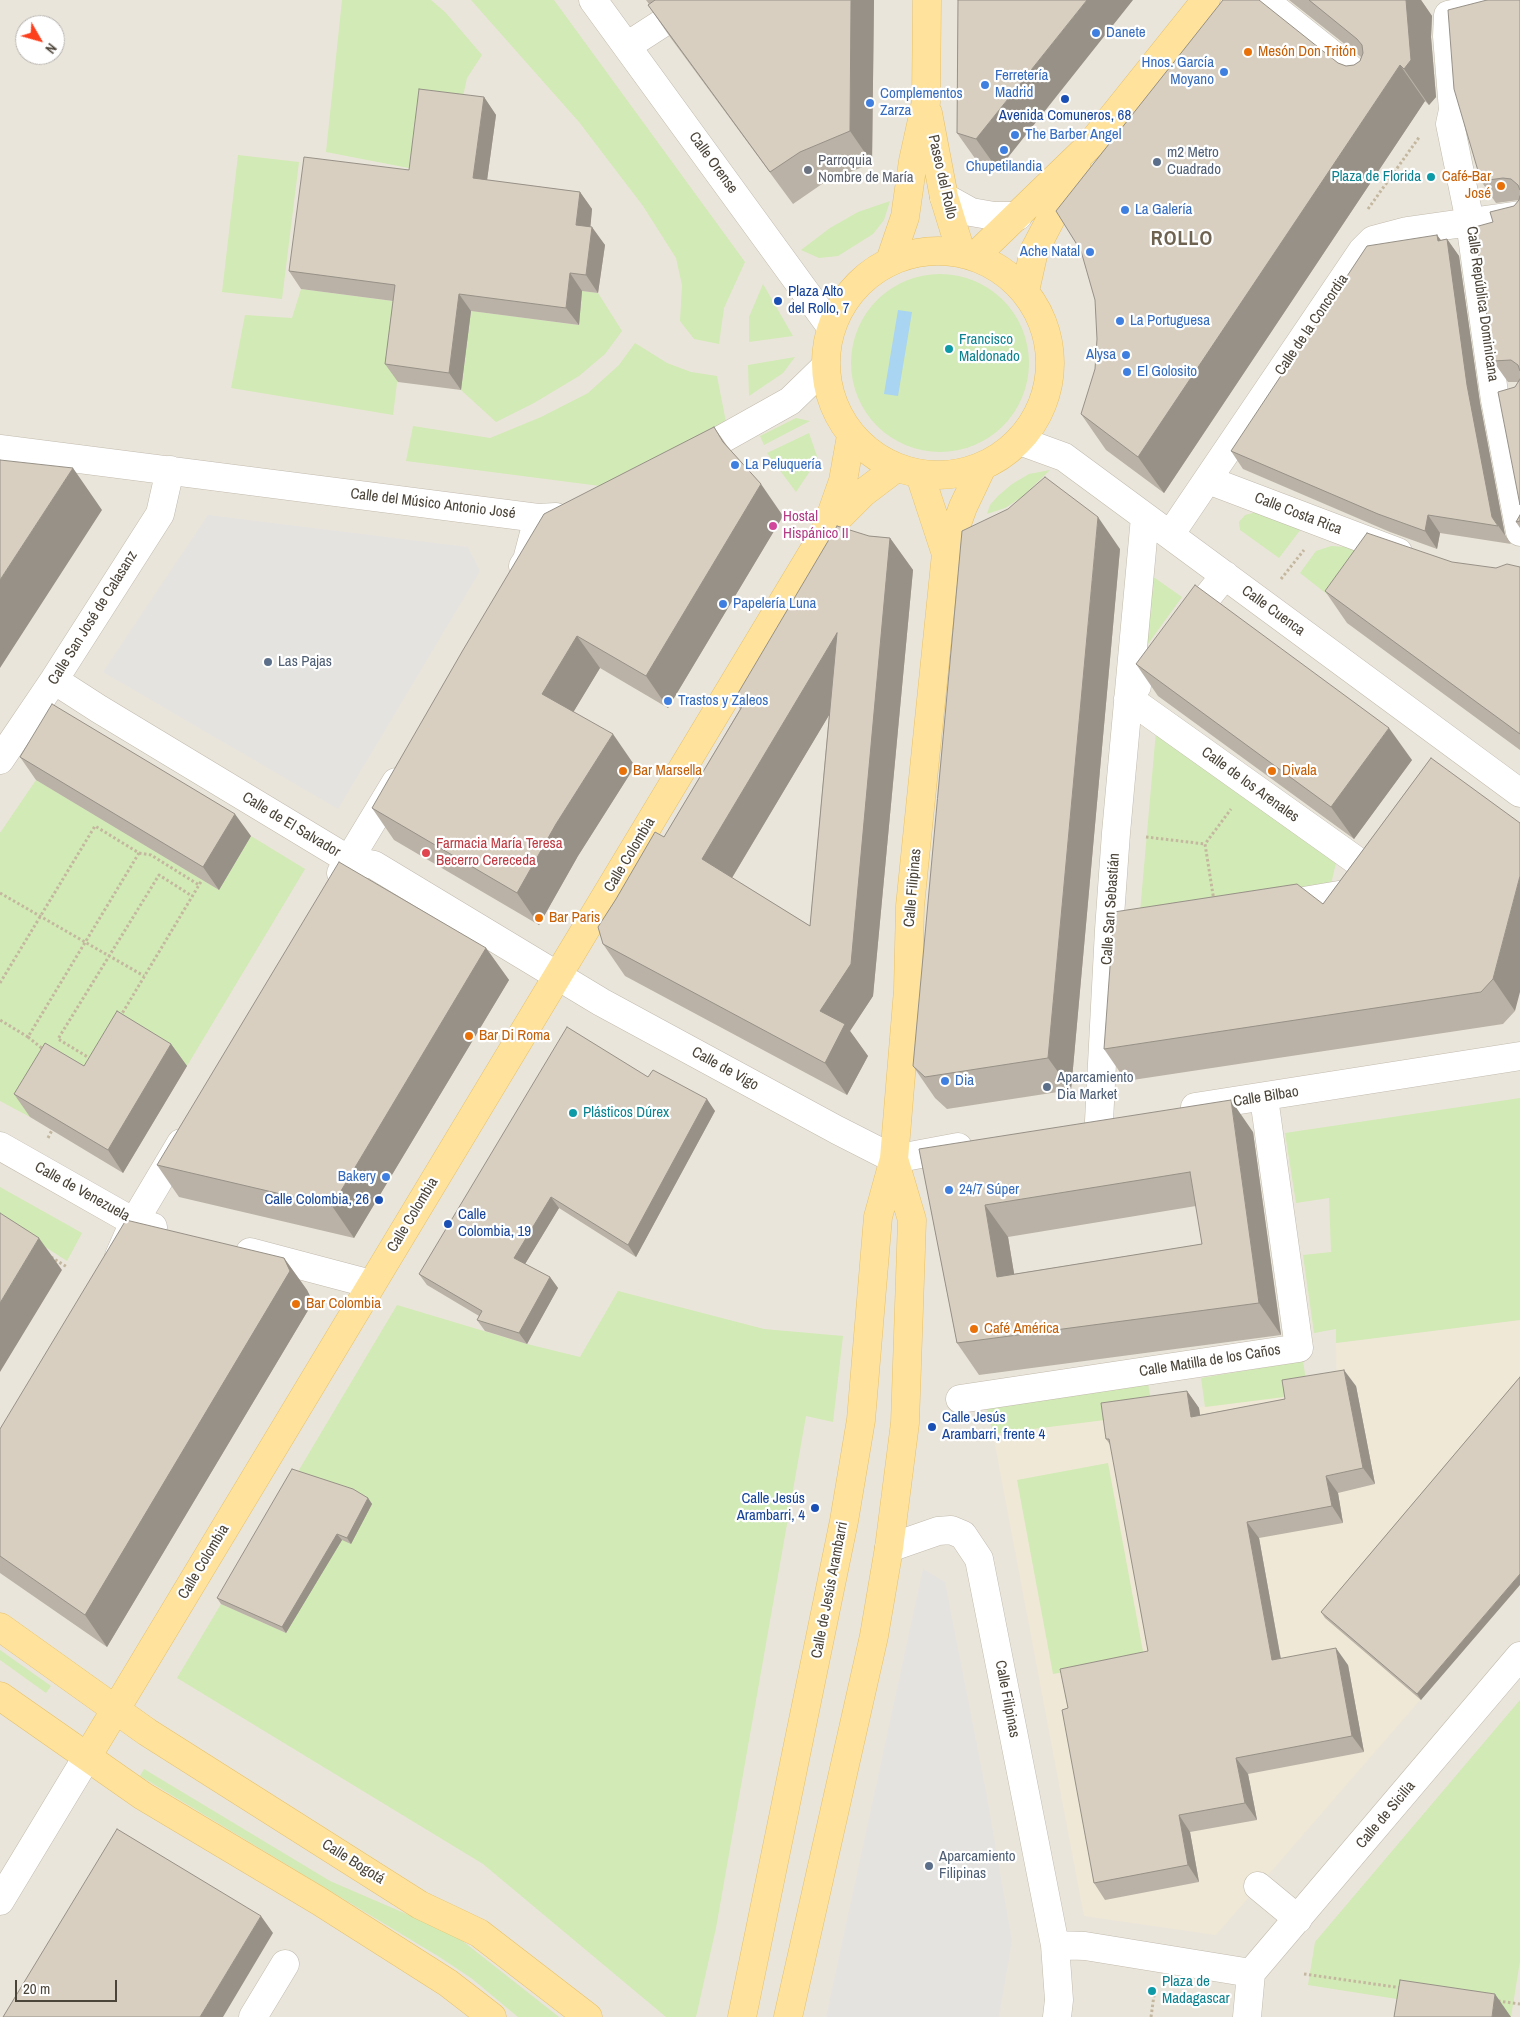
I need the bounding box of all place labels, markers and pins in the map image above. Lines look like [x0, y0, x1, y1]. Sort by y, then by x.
place label: Danete [1106, 24, 1146, 42]
marker: Danete [1090, 27, 1102, 39]
place label: Mesón Don Tritón [1258, 43, 1356, 61]
marker: Mesón Don Tritón [1242, 46, 1254, 58]
place label: Hnos. García Moyano [1142, 54, 1214, 89]
marker: Hnos. García Moyano [1218, 66, 1230, 78]
place label: Ferretería Madrid [995, 67, 1048, 102]
marker: Ferretería Madrid [979, 79, 991, 91]
place label: Complementos Zarza [880, 85, 963, 120]
marker: Avenida Comuneros, 68 [1059, 93, 1071, 105]
marker: Complementos Zarza [864, 97, 876, 109]
place label: Avenida Comuneros, 68 [999, 107, 1131, 125]
place label: The Barber Angel [1025, 126, 1121, 144]
marker: The Barber Angel [1009, 129, 1021, 141]
marker: Chupetilandia [998, 144, 1010, 156]
place label: m2 Metro Cuadrado [1167, 144, 1221, 179]
place label: Parroquia Nombre de María [818, 152, 914, 187]
marker: m2 Metro Cuadrado [1151, 156, 1163, 168]
place label: Chupetilandia [966, 158, 1042, 176]
marker: Parroquia Nombre de María [802, 164, 814, 176]
place label: Plaza de Florida [1331, 168, 1421, 186]
place label: Café-Bar José [1442, 168, 1491, 203]
marker: Plaza de Florida [1425, 171, 1437, 183]
marker: Café-Bar José [1495, 180, 1507, 192]
place label: La Galería [1135, 201, 1192, 219]
marker: La Galería [1119, 204, 1131, 216]
place label: Ache Natal [1020, 243, 1080, 261]
marker: Ache Natal [1084, 246, 1096, 258]
place label: Plaza Alto del Rollo, 7 [788, 283, 850, 318]
marker: Plaza Alto del Rollo, 7 [772, 295, 784, 307]
place label: La Portuguesa [1130, 312, 1210, 330]
marker: La Portuguesa [1114, 315, 1126, 327]
place label: Francisco Maldonado [959, 331, 1020, 366]
marker: Francisco Maldonado [943, 343, 955, 355]
place label: Alysa [1086, 346, 1116, 364]
marker: Alysa [1120, 349, 1132, 361]
place label: El Golosito [1137, 363, 1197, 381]
marker: El Golosito [1121, 366, 1133, 378]
place label: La Peluquería [745, 456, 822, 474]
marker: La Peluquería [729, 459, 741, 471]
place label: Hostal Hispánico II [783, 508, 849, 543]
marker: Hostal Hispánico II [767, 520, 779, 532]
place label: Papelería Luna [733, 595, 816, 613]
marker: Papelería Luna [717, 598, 729, 610]
place label: Las Pajas [278, 653, 332, 671]
marker: Las Pajas [262, 656, 274, 668]
place label: Trastos y Zaleos [678, 692, 768, 710]
marker: Trastos y Zaleos [662, 695, 674, 707]
place label: Bar Marsella [633, 762, 702, 780]
place label: Divala [1282, 762, 1317, 780]
marker: Bar Marsella [617, 765, 629, 777]
marker: Divala [1266, 765, 1278, 777]
place label: Farmacia María Teresa Becerro Cereceda [436, 835, 563, 870]
marker: Farmacia María Teresa Becerro Cereceda [420, 847, 432, 859]
place label: Bar Paris [549, 909, 600, 927]
marker: Bar Paris [533, 912, 545, 924]
place label: Bar Di Roma [479, 1027, 550, 1045]
marker: Bar Di Roma [463, 1030, 475, 1042]
place label: Aparcamiento Dia Market [1057, 1069, 1134, 1104]
place label: Dia [955, 1072, 974, 1090]
marker: Dia [939, 1075, 951, 1087]
marker: Aparcamiento Dia Market [1041, 1081, 1053, 1093]
place label: Plásticos Dúrex [583, 1104, 669, 1122]
marker: Plásticos Dúrex [567, 1107, 579, 1119]
place label: Bakery [338, 1168, 376, 1186]
marker: Bakery [380, 1171, 392, 1183]
place label: 24/7 Súper [959, 1181, 1019, 1199]
marker: 24/7 Súper [943, 1184, 955, 1196]
place label: Calle Colombia, 26 [264, 1191, 369, 1209]
marker: Calle Colombia, 26 [373, 1194, 385, 1206]
place label: Calle Colombia, 19 [458, 1206, 531, 1241]
marker: Calle Colombia, 19 [442, 1218, 454, 1230]
place label: Bar Colombia [306, 1295, 381, 1313]
marker: Bar Colombia [290, 1298, 302, 1310]
place label: Café América [984, 1320, 1059, 1338]
marker: Café América [968, 1323, 980, 1335]
place label: Calle Jesús Arambarri, frente 4 [942, 1409, 1045, 1444]
marker: Calle Jesús Arambarri, frente 4 [926, 1421, 938, 1433]
place label: Calle Jesús Arambarri, 4 [737, 1490, 805, 1525]
marker: Calle Jesús Arambarri, 4 [809, 1502, 821, 1514]
place label: Aparcamiento Filipinas [939, 1848, 1016, 1883]
marker: Aparcamiento Filipinas [923, 1860, 935, 1872]
place label: Plaza de Madagascar [1162, 1973, 1230, 2008]
marker: Plaza de Madagascar [1146, 1985, 1158, 1997]

